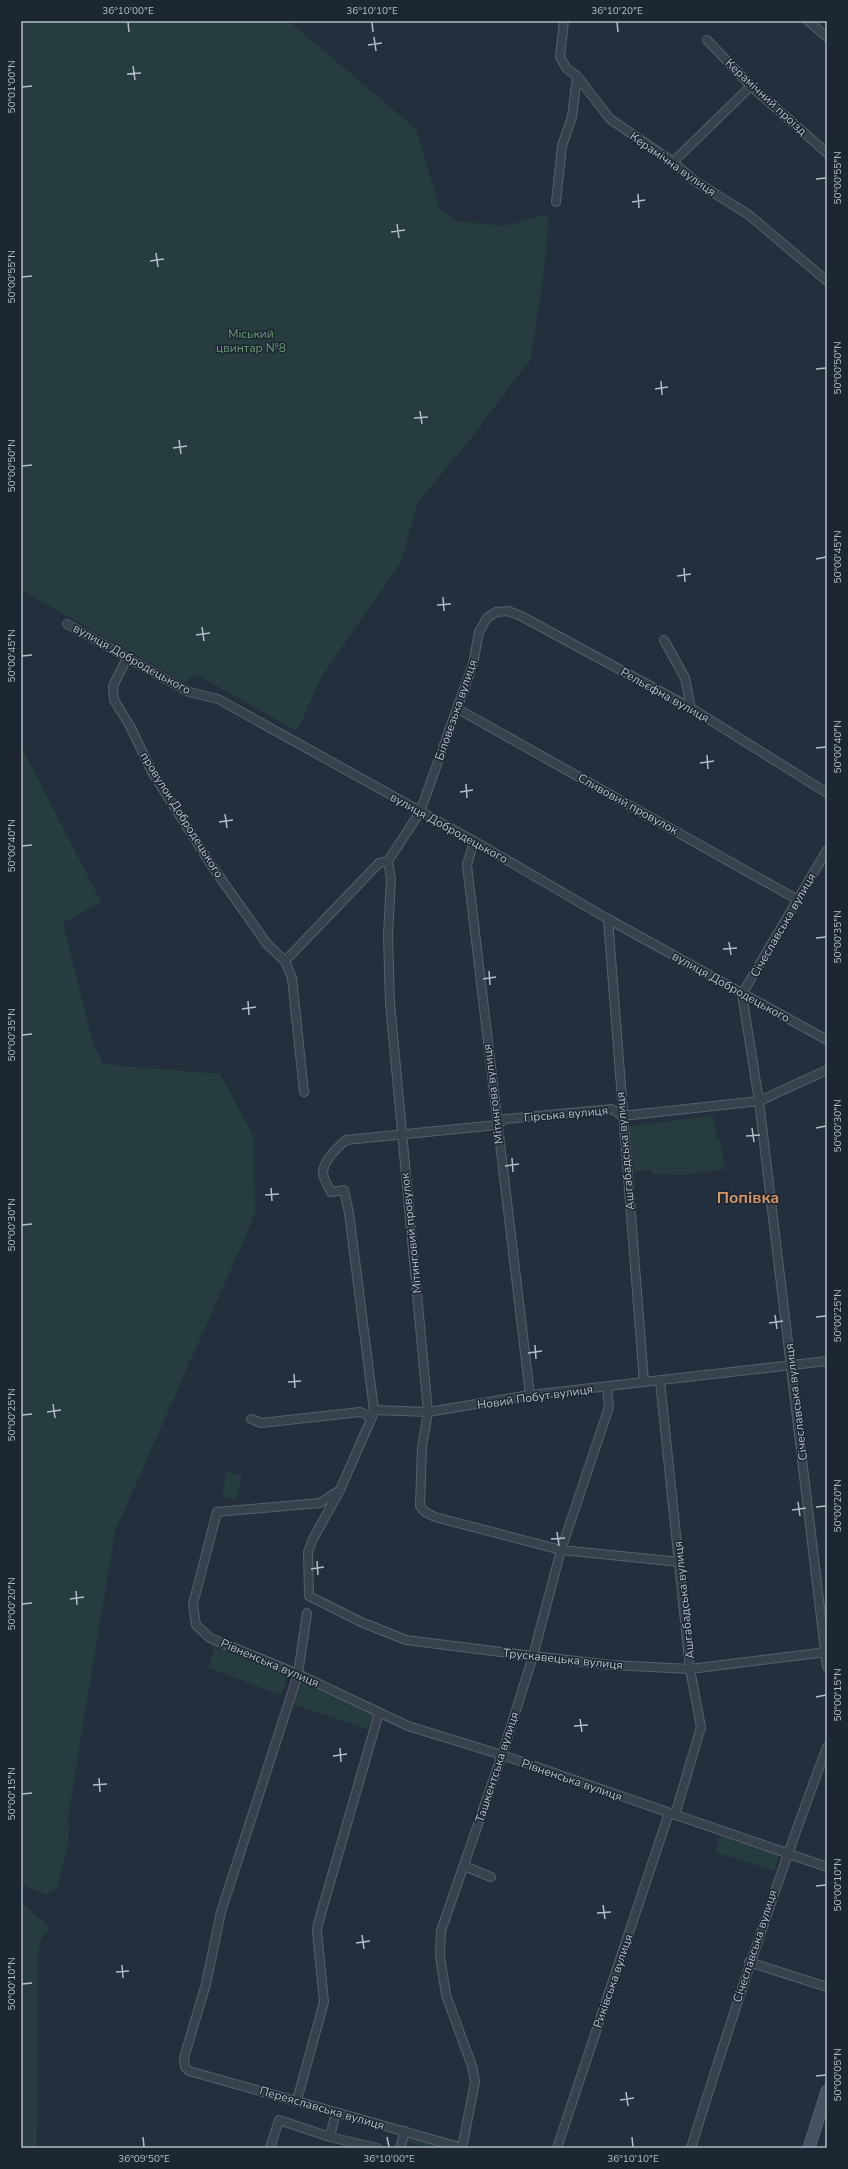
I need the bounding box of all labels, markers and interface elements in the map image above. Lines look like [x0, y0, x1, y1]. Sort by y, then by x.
text: 36°10'00"E [102, 4, 154, 18]
text: 36°10'10"E [346, 4, 398, 18]
text: 36°10'20"E [591, 4, 643, 18]
street label: Керамічний проїзд [722, 55, 810, 139]
text: 50°01'00"N [5, 60, 19, 114]
street label: Керамічна вулиця [627, 128, 719, 200]
text: 50°00'55"N [831, 151, 845, 205]
text: 50°00'55"N [5, 250, 19, 304]
park label: Міський цвинтар №8 [216, 326, 286, 356]
text: 50°00'50"N [831, 341, 845, 395]
text: 50°00'50"N [5, 439, 19, 493]
text: 50°00'45"N [831, 530, 845, 584]
street label: вулиця Добродецького [70, 620, 194, 698]
text: 50°00'45"N [5, 629, 19, 683]
street label: Біловезька вулиця [431, 657, 481, 763]
street label: Рельєфна вулиця [618, 664, 712, 726]
text: 50°00'40"N [831, 720, 845, 774]
street label: провулок Добродецького [137, 749, 227, 881]
street label: Сливовий провулок [575, 770, 682, 839]
street label: вулиця Добродецького [387, 789, 511, 867]
text: 50°00'40"N [5, 819, 19, 873]
street label: Січеславська вулиця [747, 870, 819, 980]
text: 50°00'35"N [831, 910, 845, 964]
street label: вулиця Добродецького [669, 948, 793, 1026]
text: 50°00'35"N [5, 1008, 19, 1062]
street label: Мітингова вулиця [479, 1043, 507, 1145]
street label: Ашгабадська вулиця [612, 1091, 638, 1211]
text: 50°00'30"N [831, 1099, 845, 1153]
street label: Гірська вулиця [523, 1102, 609, 1126]
street label: Мітинговий провулок [397, 1171, 425, 1294]
district label: Попівка [717, 1187, 779, 1209]
text: 50°00'30"N [5, 1198, 19, 1252]
text: 50°00'25"N [831, 1289, 845, 1343]
street label: Січеславська вулиця [781, 1343, 811, 1461]
street label: Новий Побут вулиця [476, 1381, 594, 1413]
text: 50°00'25"N [5, 1388, 19, 1442]
text: 50°00'20"N [831, 1479, 845, 1533]
street label: Ашгабадська вулиця [670, 1540, 698, 1660]
text: 50°00'20"N [5, 1577, 19, 1631]
street label: Рівненська вулиця [218, 1635, 322, 1691]
street label: Трускавецька вулиця [502, 1645, 624, 1673]
text: 50°00'15"N [831, 1668, 845, 1722]
street label: Ташкентська вулиця [472, 1710, 522, 1824]
street label: Рівненська вулиця [519, 1755, 625, 1805]
text: 50°00'15"N [5, 1767, 19, 1821]
text: 50°00'10"N [831, 1858, 845, 1912]
street label: Січеславська вулиця [729, 1888, 781, 2004]
street label: Риківська вулиця [589, 1932, 637, 2030]
text: 50°00'10"N [5, 1957, 19, 2011]
text: 50°00'05"N [831, 2048, 845, 2102]
street label: Переяславська вулиця [258, 2082, 386, 2134]
text: 36°09'50"E [118, 2152, 170, 2166]
text: 36°10'00"E [363, 2152, 415, 2166]
text: 36°10'10"E [607, 2152, 659, 2166]

